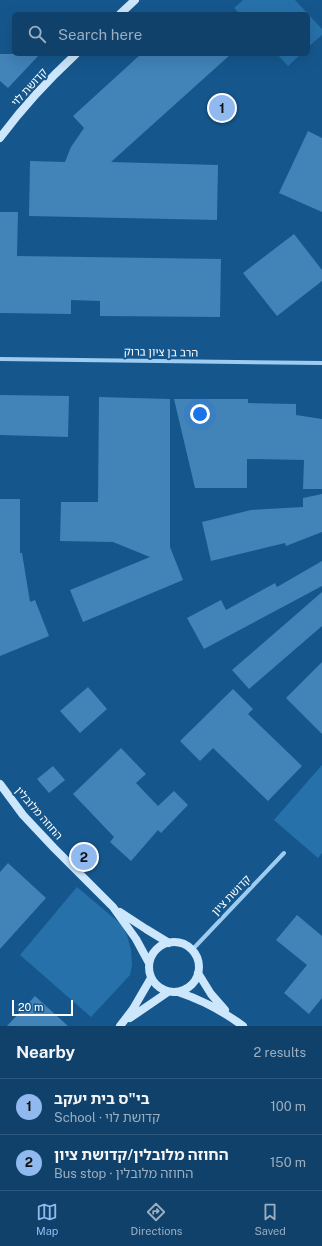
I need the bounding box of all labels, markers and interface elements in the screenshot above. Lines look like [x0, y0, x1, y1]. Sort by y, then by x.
search box [12, 12, 310, 56]
icon: search [26, 23, 48, 45]
text: Search here [58, 26, 142, 43]
street label: קדושת לוי [9, 66, 49, 108]
pin: 1 [209, 93, 235, 123]
street label: הרב בן ציון ברוק [124, 345, 198, 359]
your location [190, 404, 210, 424]
street label: החוזה מלובלין [13, 784, 65, 842]
pin: 2 [71, 842, 97, 872]
street label: קדושת ציון [209, 873, 253, 917]
scale bar [12, 998, 73, 1017]
text: 20 m [18, 1001, 43, 1013]
text: Nearby [16, 1042, 75, 1062]
text: 2 results [254, 1045, 306, 1060]
text: בי"ס בית יעקב [54, 1090, 150, 1107]
text: 1 [26, 1099, 32, 1114]
text: 100 m [270, 1099, 306, 1114]
text: School · קדושת לוי [54, 1110, 160, 1125]
text: החוזה מלובלין/קדושת ציון [54, 1146, 229, 1163]
text: 2 [25, 1155, 33, 1170]
text: 150 m [270, 1155, 306, 1170]
text: Bus stop · החוזה מלובלין [54, 1166, 193, 1181]
tab: Map [36, 1201, 58, 1237]
tab: Directions [131, 1201, 182, 1237]
tab: Saved [254, 1201, 286, 1237]

